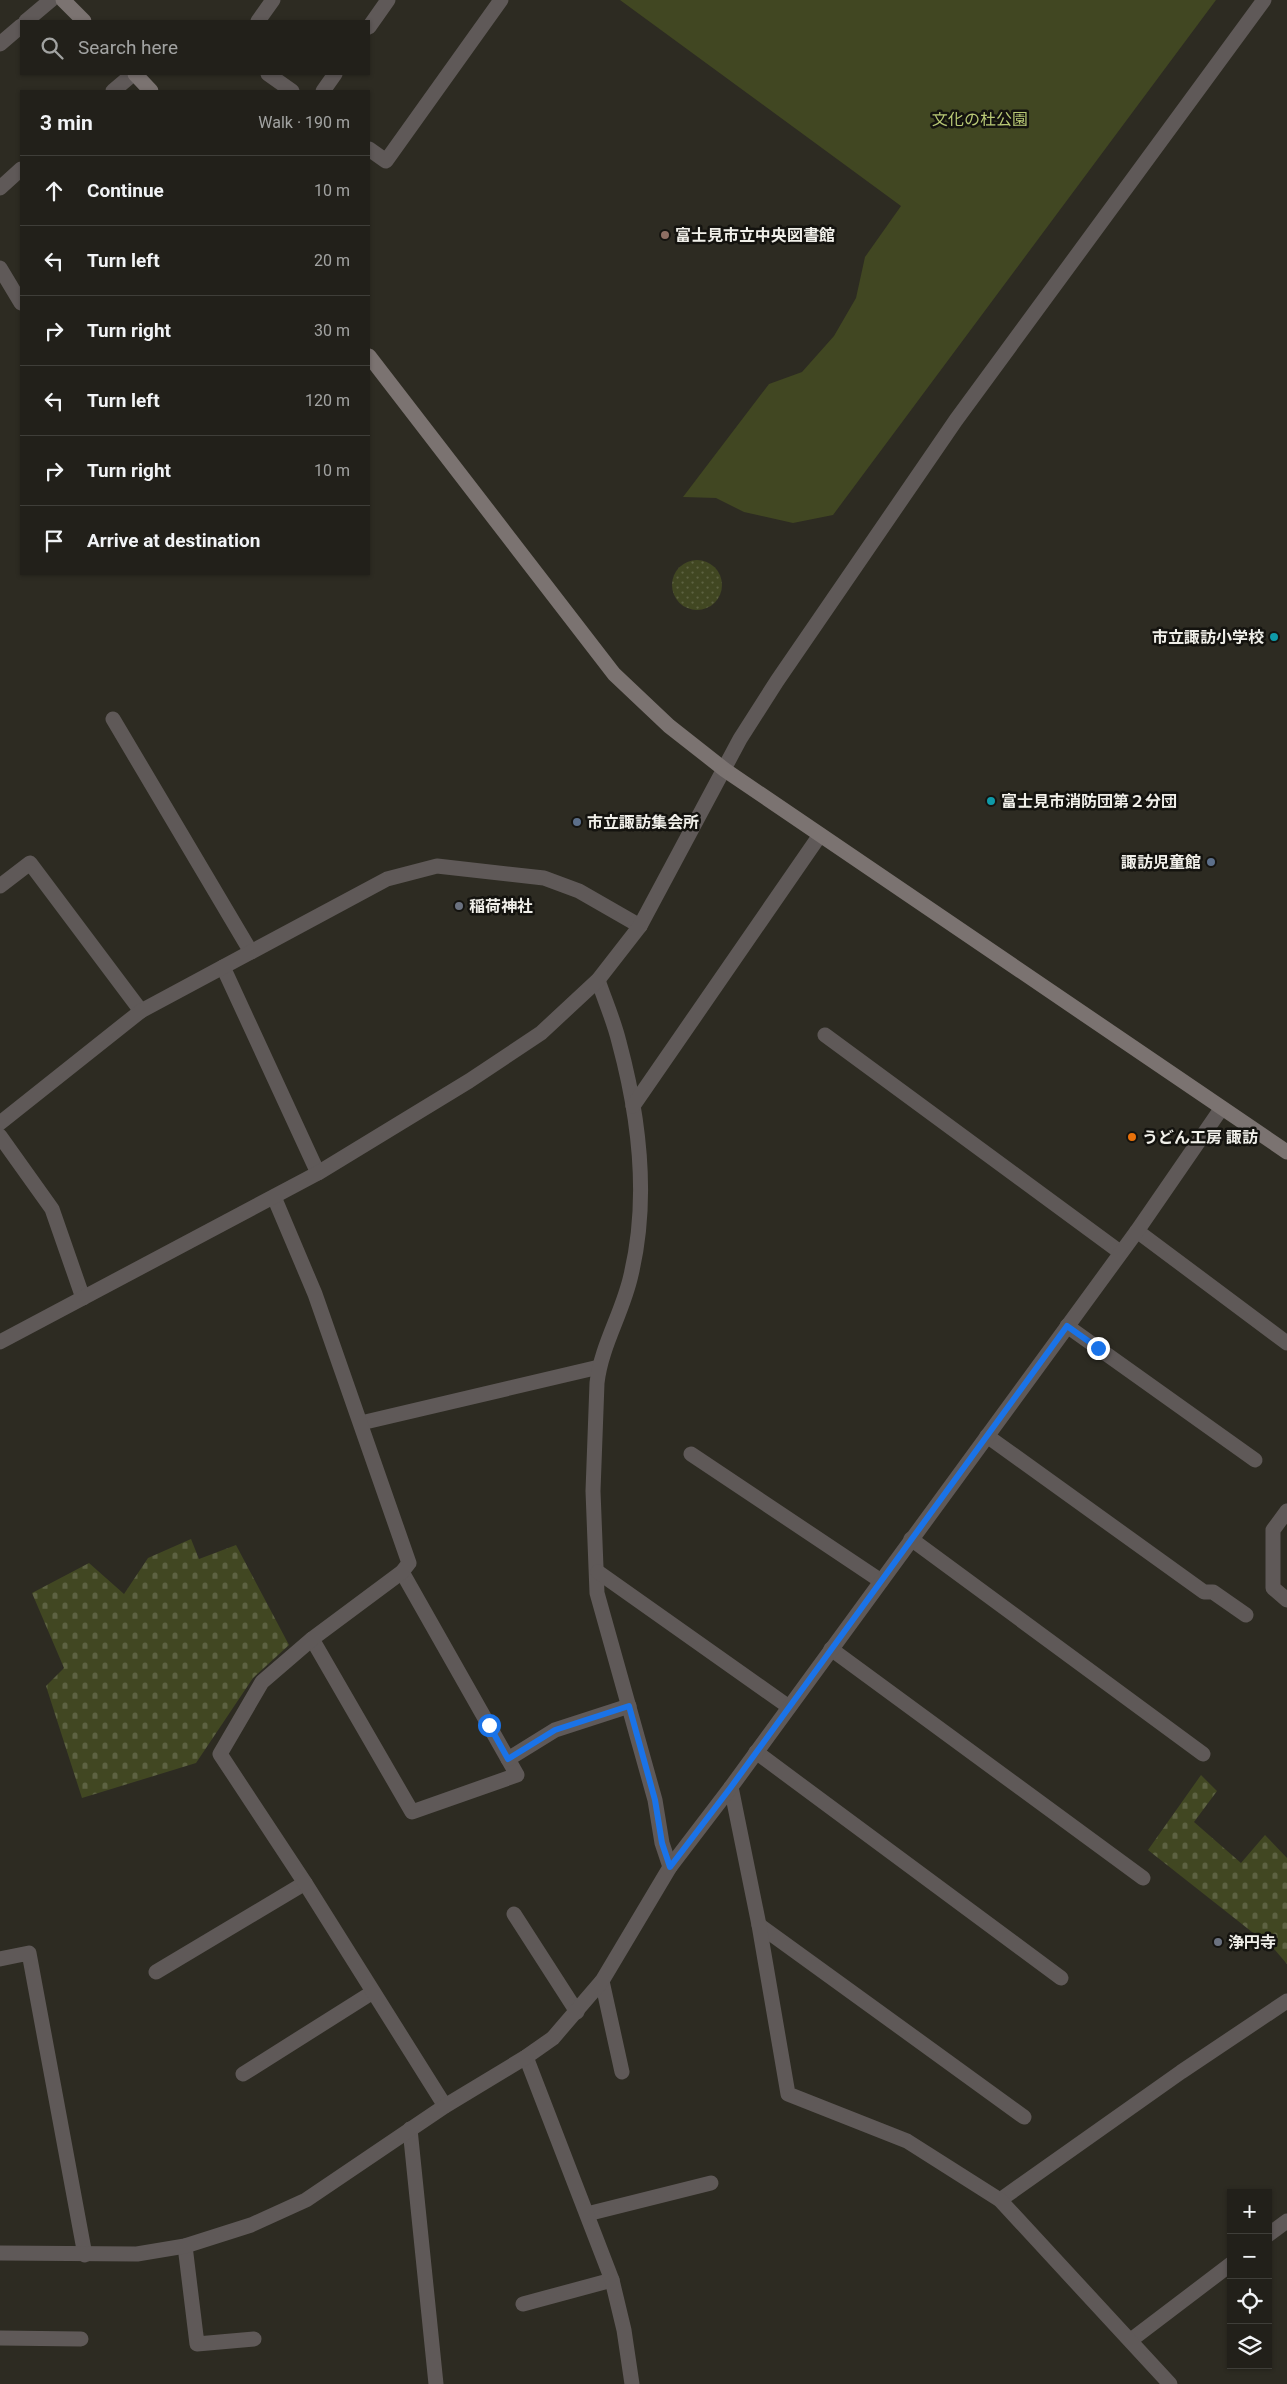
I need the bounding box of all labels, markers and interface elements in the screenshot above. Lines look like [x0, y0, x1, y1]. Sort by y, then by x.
search box [20, 20, 370, 75]
icon: search [38, 34, 66, 62]
text: Search here [78, 36, 178, 59]
park label: 文化の杜公園 [932, 110, 1028, 129]
text: 3 min [40, 111, 93, 135]
text: Walk · 190 m [258, 113, 350, 132]
icon: ahead [40, 177, 68, 205]
text: Continue [87, 179, 164, 202]
text: 10 m [314, 181, 350, 200]
place label: 富士見市立中央図書館 [675, 226, 835, 245]
marker: 富士見市立中央図書館 [659, 229, 671, 241]
icon: left [40, 247, 68, 275]
text: Turn left [87, 249, 160, 272]
text: 20 m [314, 251, 350, 270]
icon: right [40, 317, 68, 345]
text: Turn right [87, 319, 171, 342]
text: 30 m [314, 321, 350, 340]
icon: left [40, 387, 68, 415]
text: Turn left [87, 389, 160, 412]
text: 120 m [305, 391, 350, 410]
icon: right [40, 457, 68, 485]
text: Turn right [87, 459, 171, 482]
text: 10 m [314, 461, 350, 480]
icon: arrive [40, 527, 68, 555]
text: Arrive at destination [87, 529, 260, 552]
place label: 市立諏訪小学校 [1152, 628, 1264, 647]
marker: 市立諏訪小学校 [1268, 631, 1280, 643]
place label: 富士見市消防団第２分団 [1001, 792, 1177, 811]
marker: 富士見市消防団第２分団 [985, 795, 997, 807]
place label: 市立諏訪集会所 [587, 813, 699, 832]
marker: 市立諏訪集会所 [571, 816, 583, 828]
place label: 諏訪児童館 [1121, 853, 1201, 872]
marker: 諏訪児童館 [1205, 856, 1217, 868]
place label: 稲荷神社 [469, 897, 533, 916]
marker: 稲荷神社 [453, 900, 465, 912]
place label: うどん工房 諏訪 [1142, 1128, 1258, 1147]
marker: うどん工房 諏訪 [1126, 1131, 1138, 1143]
route end [1087, 1337, 1110, 1360]
route start [478, 1714, 501, 1737]
place label: 浄円寺 [1228, 1933, 1276, 1952]
marker: 浄円寺 [1212, 1936, 1224, 1948]
map controls [1227, 2189, 1272, 2369]
button: + [1227, 2189, 1272, 2234]
button: − [1227, 2234, 1272, 2279]
button: locate [1227, 2279, 1272, 2324]
button: layers [1227, 2324, 1272, 2369]

